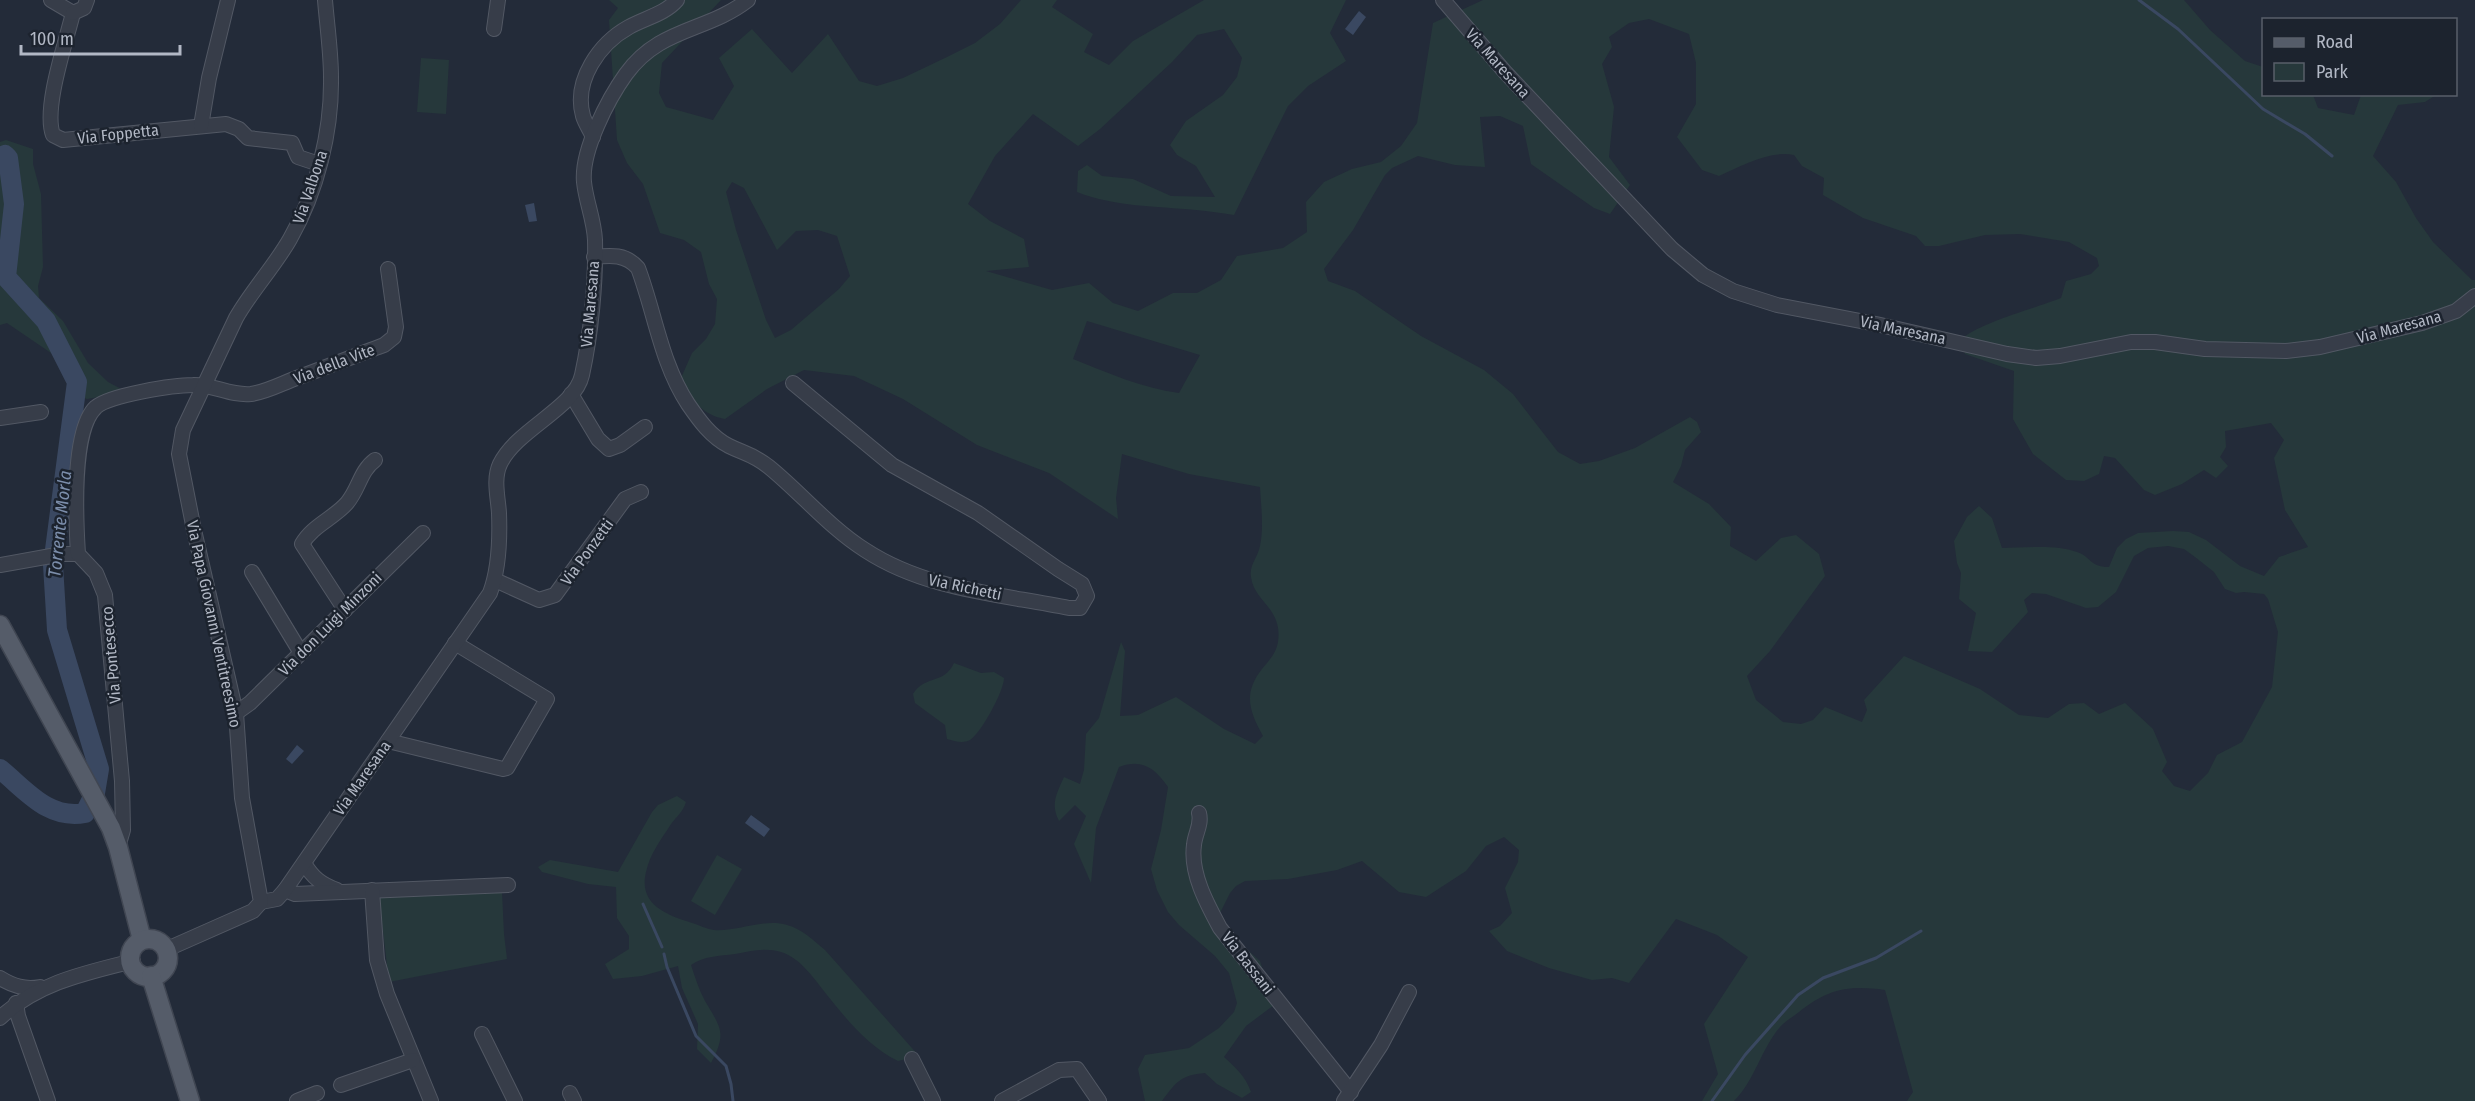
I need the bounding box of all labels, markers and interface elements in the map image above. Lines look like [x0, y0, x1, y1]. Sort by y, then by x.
scale bar [21, 18, 180, 56]
legend [2262, 18, 2457, 96]
street label: Via Maresana [1462, 24, 1534, 102]
text: 100 m [30, 28, 74, 50]
text: Road [2316, 31, 2353, 53]
text: Park [2316, 61, 2349, 83]
street label: Via Foppetta [76, 120, 160, 148]
street label: Via Valbona [289, 148, 331, 226]
street label: Via Maresana [577, 260, 603, 348]
street label: Via Maresana [2355, 307, 2444, 347]
street label: Via Maresana [1859, 312, 1948, 348]
street label: Via della Vite [291, 340, 377, 388]
water label: Torrente Morla [43, 470, 77, 578]
street label: Via Ponzetti [557, 515, 617, 589]
street label: Via Papa Giovanni Ventitreesimo [183, 519, 245, 729]
street label: Via don Luigi Minzoni [274, 568, 386, 680]
street label: Via Richetti [927, 570, 1003, 604]
street label: Via Pontesecco [97, 606, 125, 704]
street label: Via Maresana [329, 737, 395, 819]
street label: Via Bassani [1218, 928, 1278, 998]

